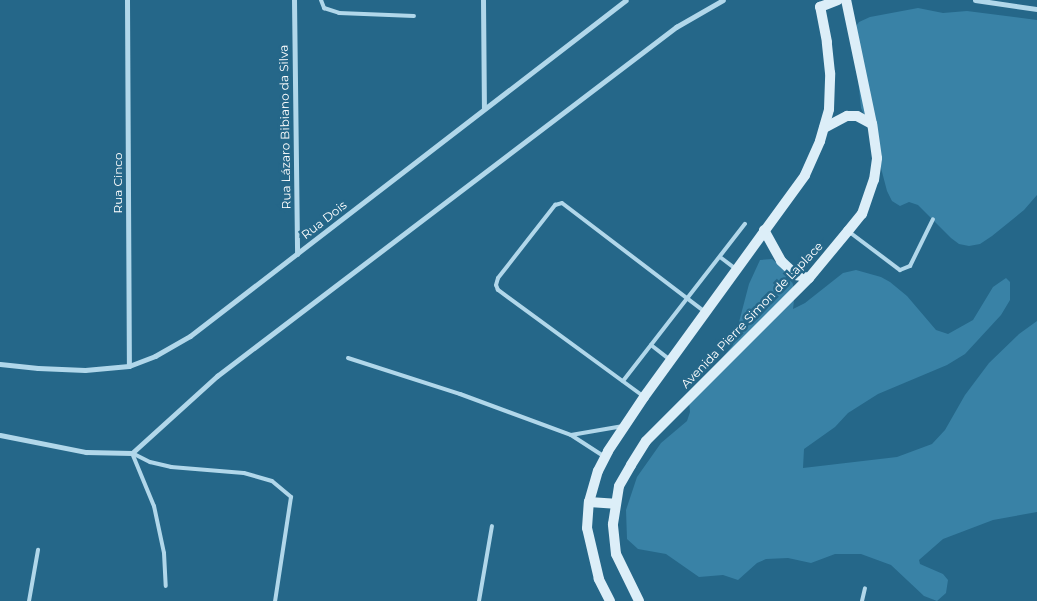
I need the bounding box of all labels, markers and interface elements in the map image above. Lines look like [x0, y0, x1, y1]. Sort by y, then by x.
street label: Rua Lázaro Bibiano da Silva [276, 45, 294, 209]
street label: Rua Cinco [111, 153, 125, 213]
street label: Rua Dois [298, 198, 350, 242]
street label: Avenida Pierre Simon de Laplace [678, 239, 826, 391]

